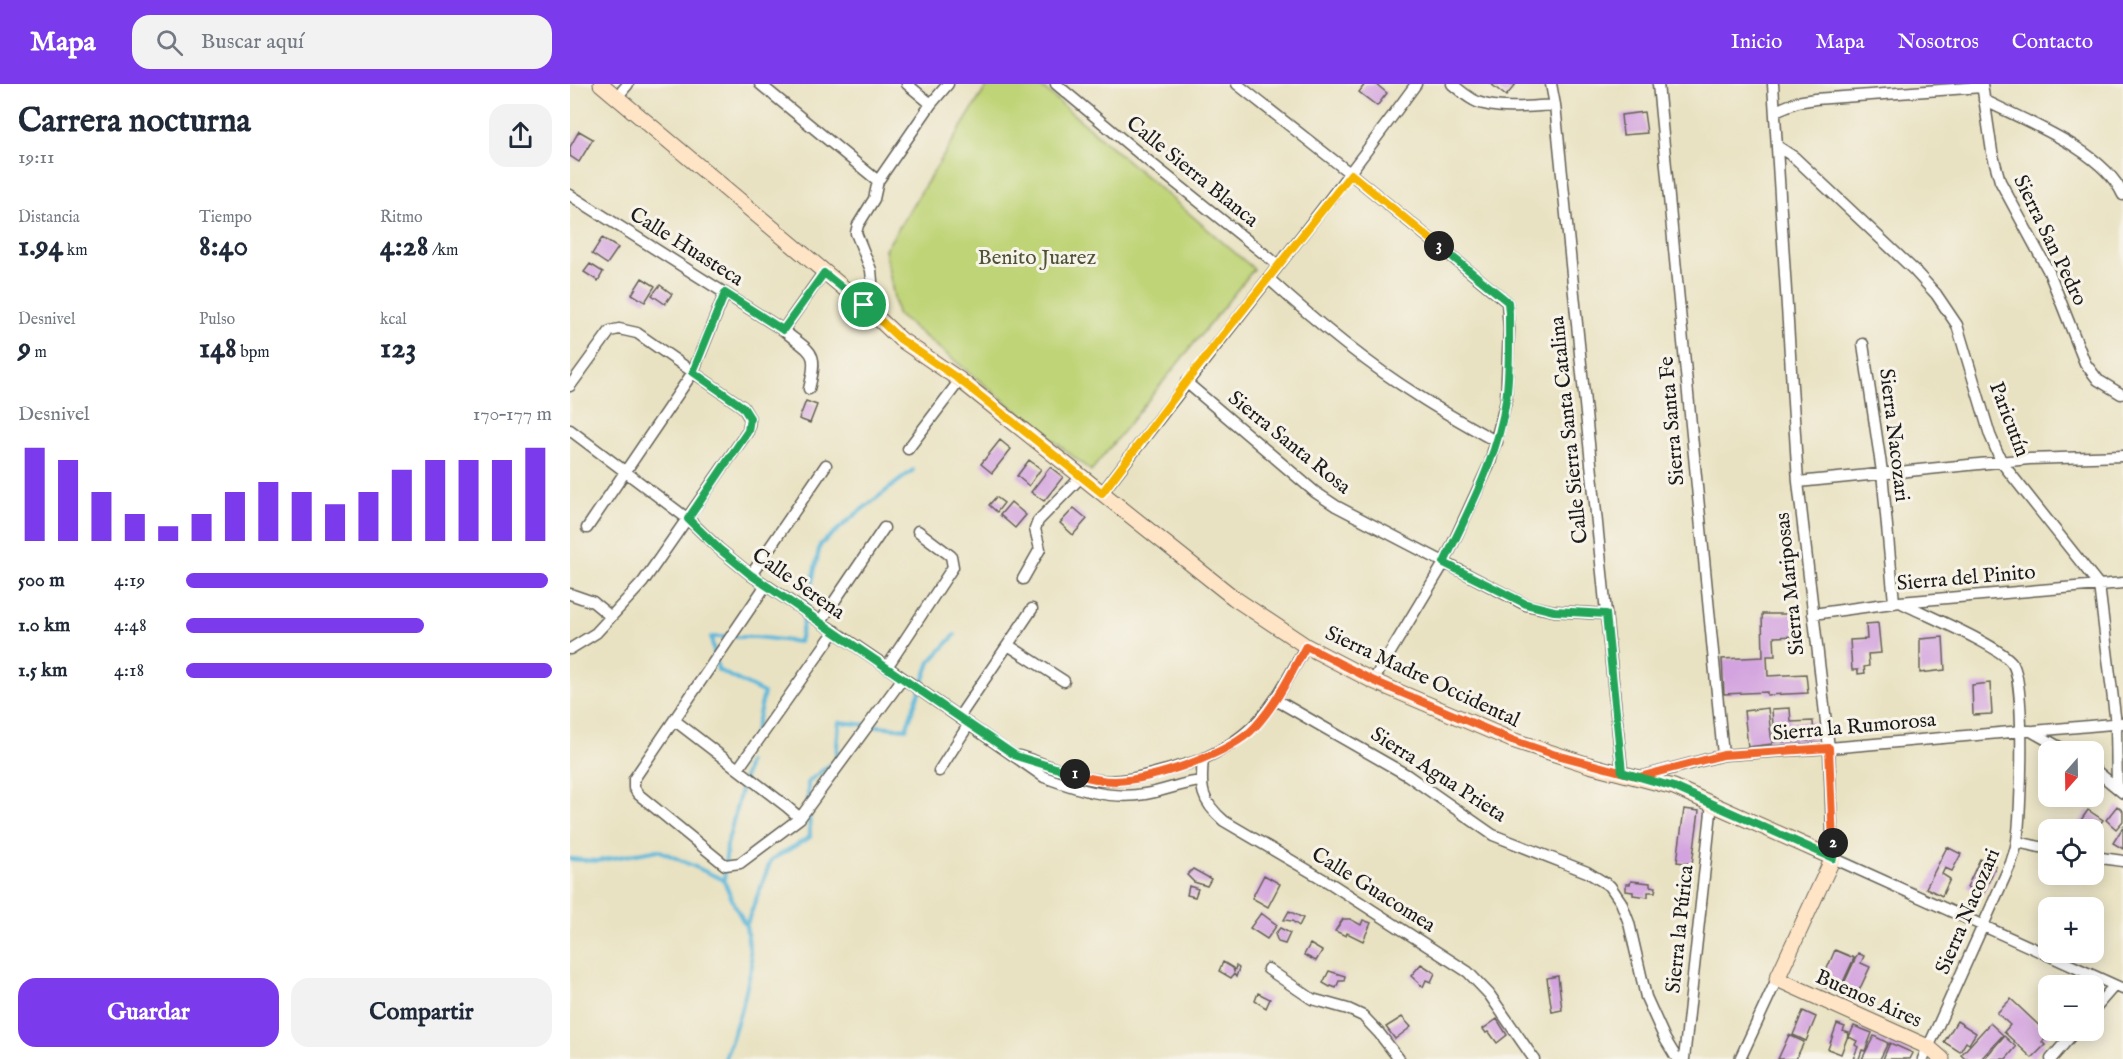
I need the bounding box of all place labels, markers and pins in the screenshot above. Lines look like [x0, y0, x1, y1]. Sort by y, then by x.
pin: 3 [1424, 231, 1454, 261]
pin [838, 279, 889, 330]
pin: 1 [1060, 759, 1090, 789]
pin: 2 [1818, 828, 1848, 858]

